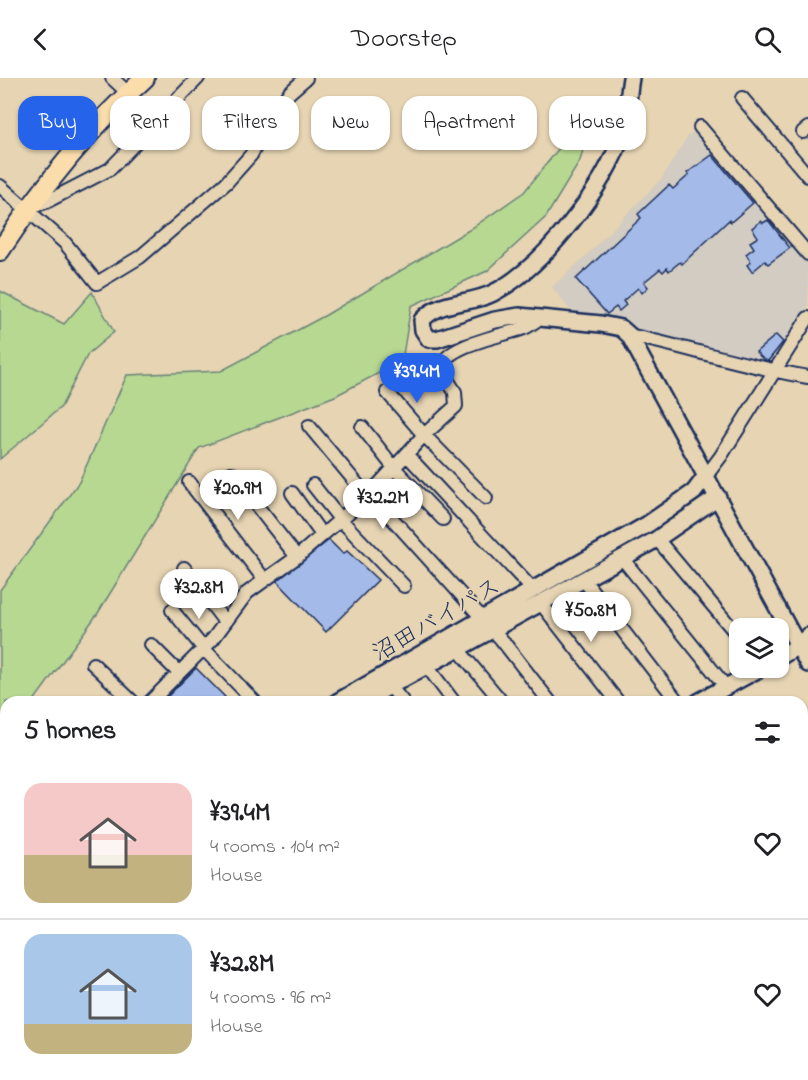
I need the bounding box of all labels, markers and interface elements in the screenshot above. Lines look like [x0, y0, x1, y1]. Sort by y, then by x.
text: Doorstep [351, 20, 457, 59]
icon: back [24, 23, 57, 56]
icon: search [751, 23, 784, 56]
chip: Buy [18, 96, 98, 150]
chip: Rent [110, 96, 190, 150]
chip: Filters [202, 96, 299, 150]
chip: New [311, 96, 390, 150]
chip: Apartment [402, 96, 537, 150]
chip: House [549, 96, 646, 150]
pin: ¥39.4M [368, 353, 466, 404]
text: ¥39.4M [394, 358, 440, 387]
pin: ¥20.9M [189, 470, 287, 521]
text: ¥20.9M [214, 475, 262, 504]
pin: ¥32.2M [334, 479, 432, 530]
text: ¥32.2M [357, 484, 409, 513]
pin: ¥32.8M [150, 569, 248, 620]
street label: 沼田バイパス [366, 570, 508, 672]
text: ¥32.8M [174, 574, 224, 603]
pin: ¥50.8M [542, 592, 640, 643]
text: ¥50.8M [565, 597, 617, 626]
map controls [729, 618, 789, 678]
button: layers [729, 618, 789, 678]
text: 5 homes [24, 713, 116, 751]
icon: filters [751, 716, 784, 749]
text: ¥39.4M [210, 795, 271, 833]
icon: home [72, 807, 144, 879]
icon: heart [751, 827, 784, 860]
text: 4 rooms · 104 m² [210, 833, 340, 862]
text: House [210, 862, 263, 891]
text: ¥32.8M [210, 946, 275, 984]
icon: home [72, 958, 144, 1030]
icon: heart [751, 978, 784, 1011]
text: 4 rooms · 96 m² [210, 984, 331, 1013]
text: House [210, 1013, 263, 1042]

